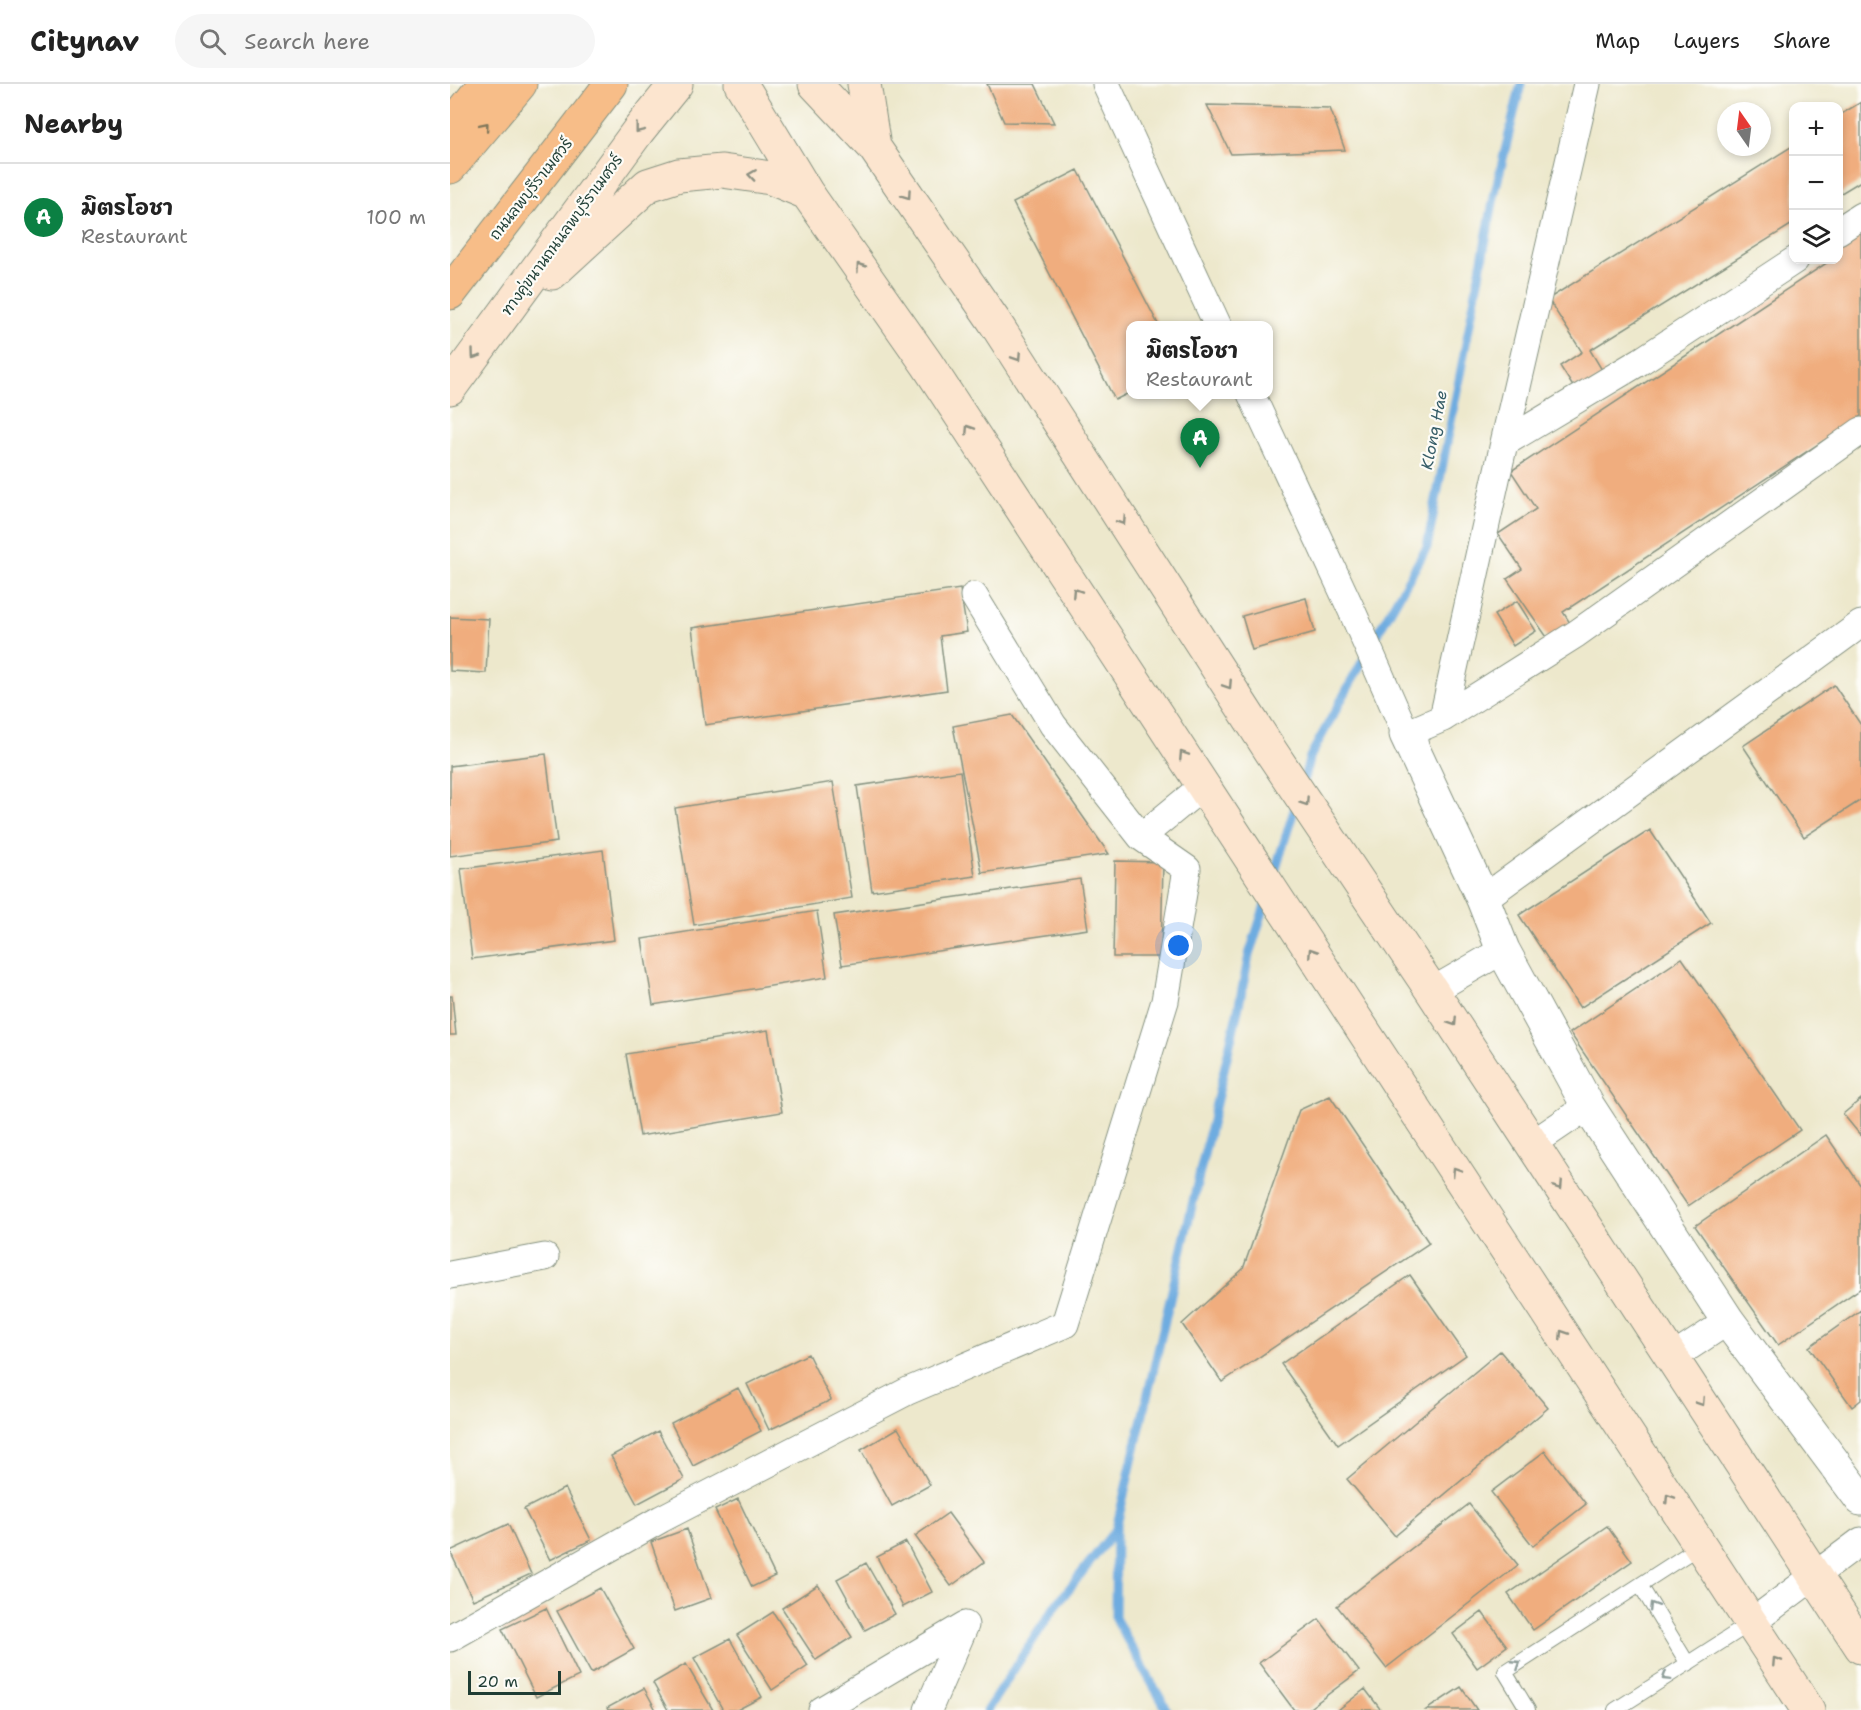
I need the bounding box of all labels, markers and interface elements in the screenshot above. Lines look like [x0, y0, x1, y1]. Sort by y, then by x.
search box [175, 14, 595, 68]
text: Citynav [30, 22, 139, 60]
icon: search [196, 25, 229, 58]
text: Search here [244, 27, 370, 56]
text: Map [1595, 27, 1640, 55]
text: Layers [1673, 27, 1740, 55]
text: Share [1773, 27, 1831, 55]
north arrow [1717, 102, 1771, 156]
map controls [1789, 102, 1843, 264]
button: + [1789, 102, 1843, 156]
text: Nearby [24, 106, 123, 141]
one-way arrow [478, 122, 489, 133]
one-way arrow [636, 123, 647, 134]
street label: ถนนลพบุรีราเมศวร์ [485, 134, 578, 245]
street label: ทางคู่ขนานถนนลพบุรีราเมศวร์ [497, 150, 628, 320]
button: − [1789, 156, 1843, 210]
one-way arrow [747, 169, 757, 182]
one-way arrow [900, 189, 911, 200]
text: มิตรโอชา [81, 193, 173, 222]
text: A [36, 204, 51, 230]
text: 100 m [366, 204, 426, 230]
button: layers [1789, 210, 1843, 264]
text: Restaurant [81, 223, 188, 249]
one-way arrow [856, 263, 867, 274]
popup [1126, 321, 1273, 399]
text: มิตรโอชา [1146, 336, 1238, 365]
one-way arrow [471, 348, 482, 359]
one-way arrow [1009, 351, 1021, 361]
text: Restaurant [1146, 366, 1253, 392]
water label: Klong Hae [1416, 388, 1452, 472]
pin: A [1180, 418, 1220, 468]
one-way arrow [965, 424, 976, 435]
one-way arrow [1115, 515, 1127, 525]
one-way arrow [1072, 588, 1083, 599]
one-way arrow [1221, 678, 1232, 689]
one-way arrow [1179, 751, 1190, 762]
one-way arrow [1298, 795, 1309, 806]
your location [1164, 931, 1193, 960]
one-way arrow [1308, 948, 1320, 958]
one-way arrow [1446, 1016, 1457, 1027]
one-way arrow [1452, 1167, 1463, 1178]
one-way arrow [1552, 1179, 1563, 1190]
one-way arrow [1559, 1330, 1570, 1341]
one-way arrow [1694, 1395, 1705, 1406]
one-way arrow [1666, 1493, 1677, 1504]
one-way arrow [1648, 1602, 1660, 1612]
one-way arrow [1772, 1657, 1783, 1668]
one-way arrow [1510, 1660, 1521, 1671]
scale bar [468, 1668, 561, 1696]
one-way arrow [1662, 1670, 1673, 1681]
text: 20 m [477, 1671, 518, 1692]

